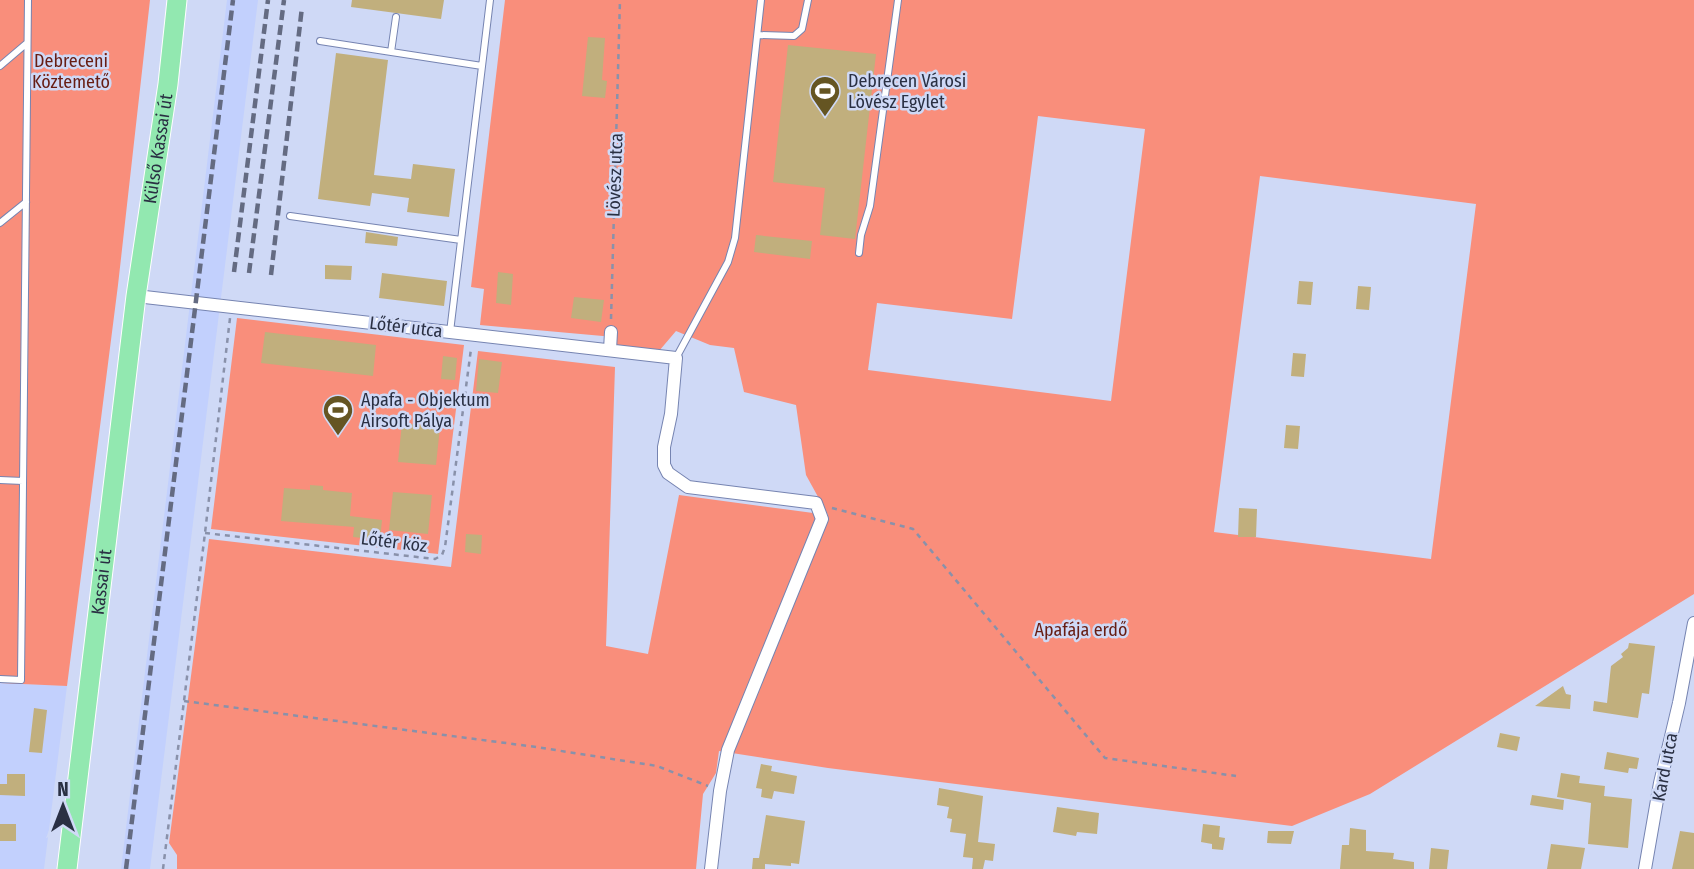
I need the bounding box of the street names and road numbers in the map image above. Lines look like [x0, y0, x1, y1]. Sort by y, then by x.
street label: Külső Kassai út [139, 92, 177, 205]
street label: Lövész utca [603, 132, 627, 217]
street label: Lőtér utca [368, 312, 444, 342]
street label: Lőtér köz [360, 527, 428, 557]
street label: Kassai út [87, 548, 116, 616]
street label: Kard utca [1648, 731, 1682, 803]

